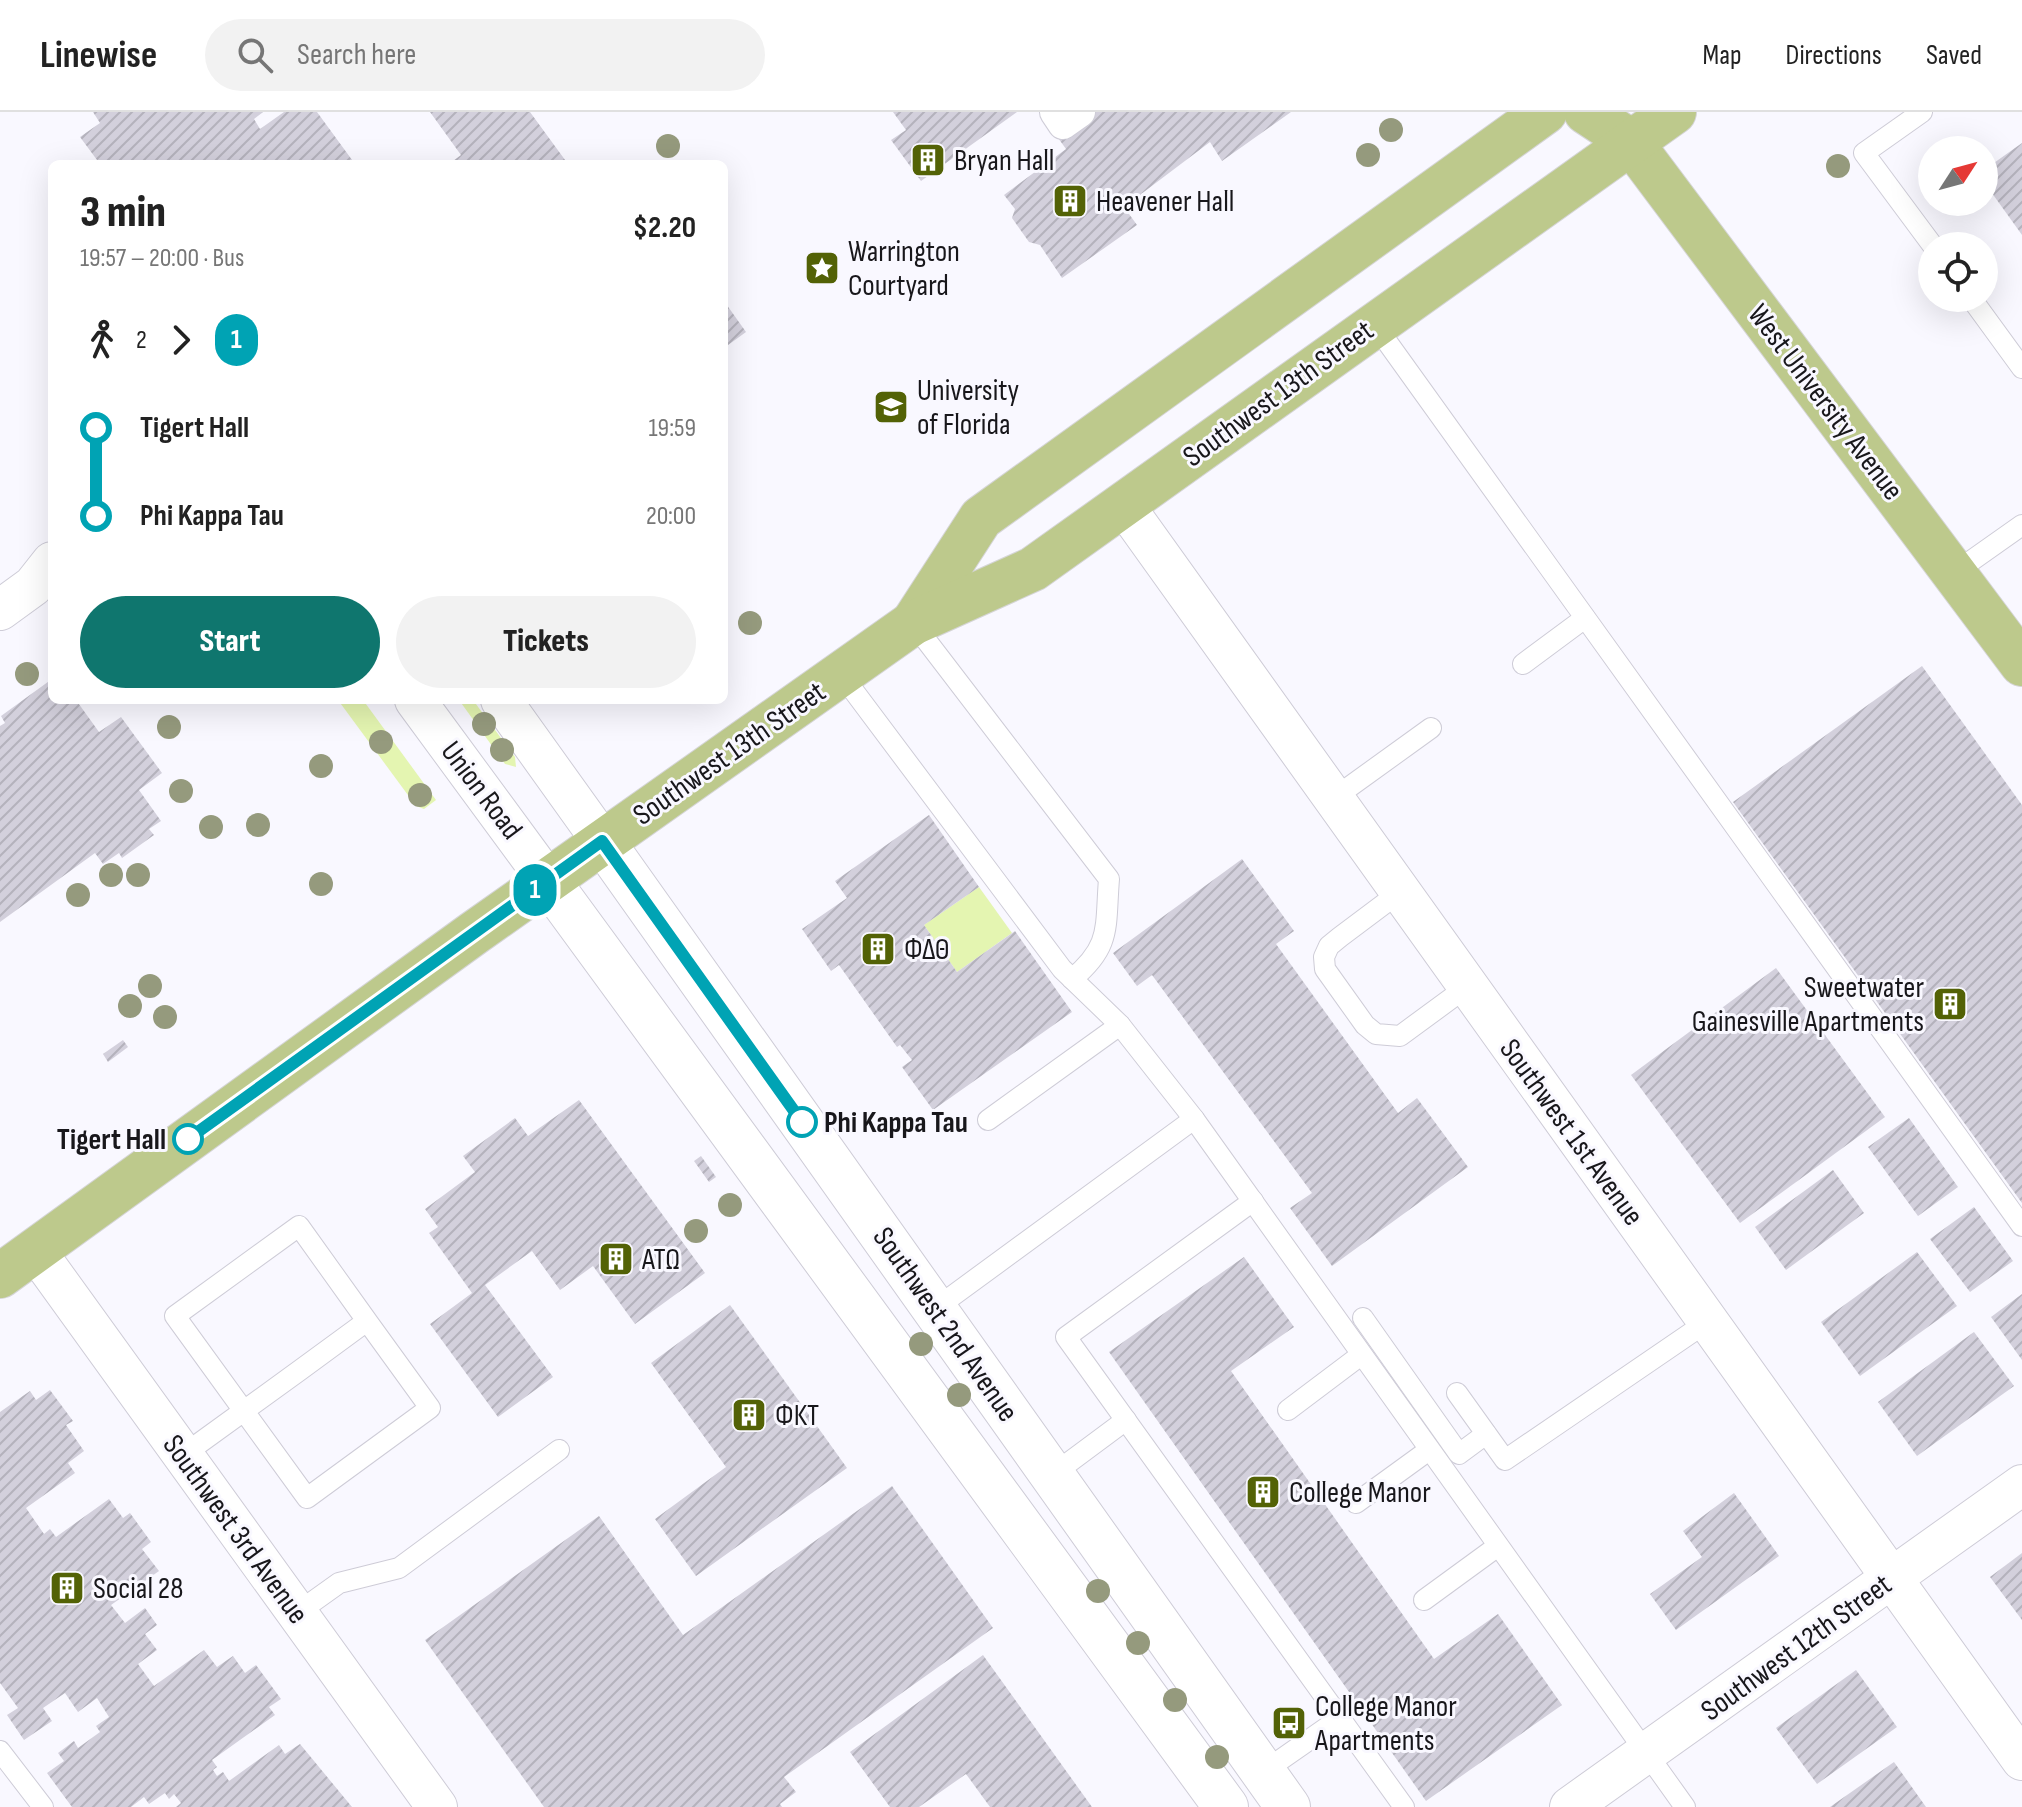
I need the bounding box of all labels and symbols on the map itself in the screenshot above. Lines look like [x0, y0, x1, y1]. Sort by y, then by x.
north arrow [1918, 136, 1998, 216]
building icon: Bryan Hall [909, 141, 947, 179]
place label: Bryan Hall [954, 143, 1054, 179]
building icon: Heavener Hall [1051, 182, 1089, 220]
place label: Heavener Hall [1096, 184, 1234, 220]
place label: Warrington Courtyard [848, 234, 960, 304]
place icon: Warrington Courtyard [803, 249, 841, 287]
street label: West University Avenue [1740, 298, 1911, 508]
street label: Southwest 13th Street [1176, 313, 1381, 475]
place label: University of Florida [917, 373, 1019, 443]
school or university icon: University of Florida [872, 388, 910, 426]
street label: Southwest 13th Street [627, 674, 833, 833]
street label: Union Road [433, 735, 530, 847]
line badge: 1 [509, 864, 561, 916]
building icon: ΦΔΘ [859, 930, 897, 968]
place label: ΦΔΘ [904, 932, 950, 968]
place label: Sweetwater Gainesville Apartments [1692, 970, 1924, 1040]
building icon: Sweetwater Gainesville Apartments [1931, 985, 1969, 1023]
street label: Southwest 1st Avenue [1491, 1032, 1651, 1233]
place label: Phi Kappa Tau [824, 1105, 968, 1141]
marker: Phi Kappa Tau [787, 1107, 817, 1137]
place label: Tigert Hall [57, 1122, 166, 1158]
marker: Tigert Hall [173, 1124, 203, 1154]
street label: Southwest 2nd Avenue [865, 1220, 1026, 1429]
building icon: ΑΤΩ [597, 1240, 635, 1278]
place label: ΑΤΩ [641, 1242, 680, 1278]
building icon: ΦΚΤ [730, 1396, 768, 1434]
place label: ΦΚΤ [775, 1398, 819, 1434]
street label: Southwest 3rd Avenue [155, 1428, 316, 1631]
building icon: College Manor [1244, 1473, 1282, 1511]
place label: College Manor [1289, 1475, 1431, 1511]
street label: Southwest 12th Street [1694, 1567, 1899, 1729]
building icon: Social 28 [48, 1569, 86, 1607]
place label: Social 28 [93, 1571, 183, 1607]
place label: College Manor Apartments [1314, 1689, 1457, 1759]
bus stop icon: College Manor Apartments [1270, 1704, 1308, 1742]

